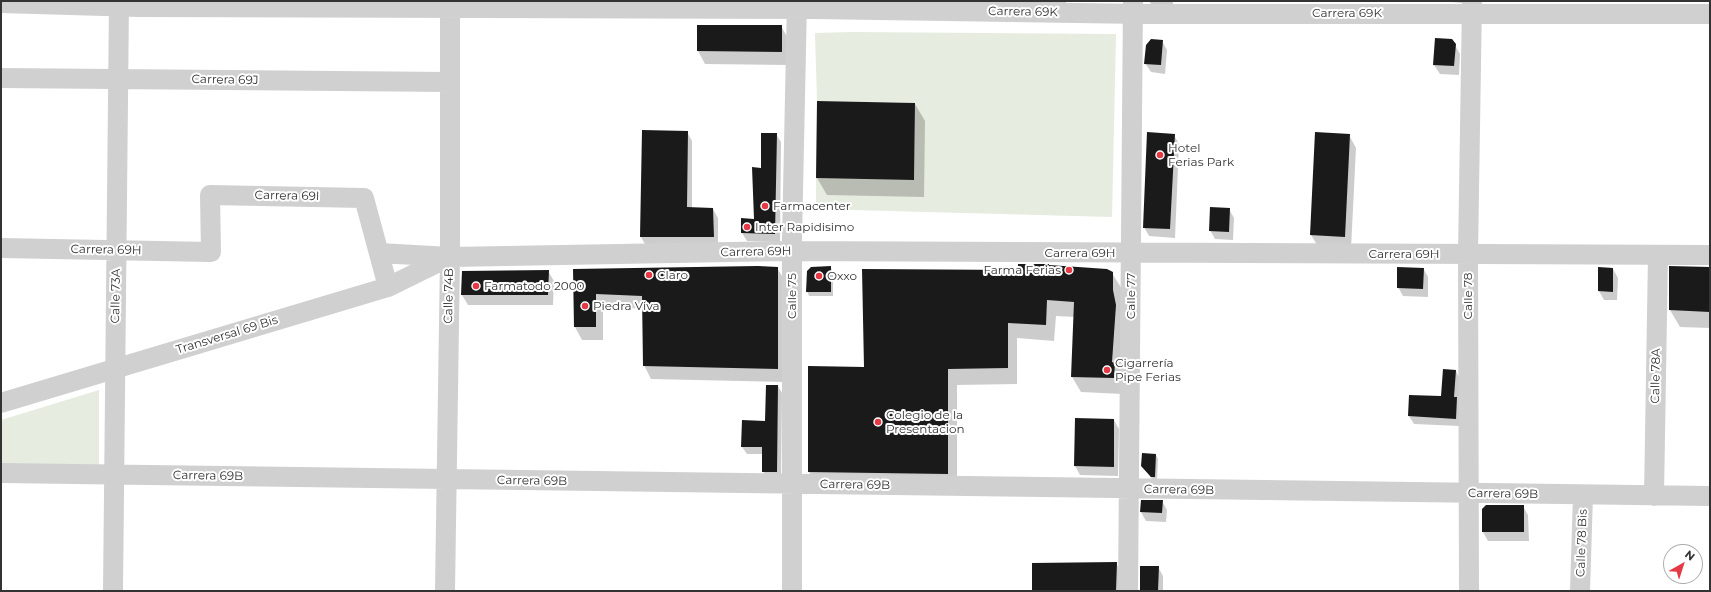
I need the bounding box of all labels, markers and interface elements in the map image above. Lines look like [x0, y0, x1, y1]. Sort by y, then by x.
street label: Carrera 69K [988, 4, 1058, 20]
street label: Carrera 69K [1312, 6, 1382, 20]
street label: Carrera 69J [191, 72, 259, 88]
place label: Hotel Ferias Park [1168, 141, 1234, 169]
marker: Hotel Ferias Park [1155, 150, 1165, 160]
street label: Carrera 69I [254, 188, 320, 204]
place label: Farmacenter [773, 199, 851, 213]
marker: Farmacenter [760, 201, 770, 211]
place label: Inter Rapidisimo [755, 220, 854, 234]
marker: Inter Rapidisimo [742, 222, 752, 232]
street label: Carrera 69H [70, 242, 142, 258]
street label: Carrera 69H [720, 244, 792, 260]
street label: Carrera 69H [1044, 246, 1116, 260]
street label: Carrera 69H [1368, 247, 1440, 261]
place label: Farma Ferias [983, 263, 1061, 277]
marker: Farma Ferias [1064, 265, 1074, 275]
street label: Calle 74B [441, 268, 457, 324]
place label: Claro [657, 268, 688, 282]
street label: Calle 73A [108, 269, 124, 323]
place label: Oxxo [827, 269, 857, 283]
marker: Claro [644, 270, 654, 280]
marker: Oxxo [814, 271, 824, 281]
street label: Calle 75 [785, 273, 799, 319]
street label: Calle 77 [1124, 273, 1138, 319]
street label: Calle 78 [1461, 273, 1475, 319]
place label: Farmatodo 2000 [484, 279, 585, 293]
marker: Farmatodo 2000 [471, 281, 481, 291]
place label: Piedra Viva [593, 299, 660, 313]
marker: Piedra Viva [580, 301, 590, 311]
street label: Transversal 69 Bis [174, 313, 280, 357]
street label: Calle 78A [1648, 348, 1664, 404]
place label: Cigarrería Pipe Ferias [1115, 356, 1181, 384]
marker: Cigarrería Pipe Ferias [1102, 365, 1112, 375]
place label: Colegio de la Presentacion [886, 408, 965, 436]
marker: Colegio de la Presentacion [873, 417, 883, 427]
street label: Carrera 69B [173, 468, 243, 484]
street label: Carrera 69B [497, 473, 567, 489]
street label: Carrera 69B [820, 477, 890, 493]
street label: Carrera 69B [1144, 482, 1214, 498]
street label: Carrera 69B [1468, 486, 1538, 502]
street label: Calle 78 Bis [1574, 509, 1590, 577]
north arrow [1663, 544, 1703, 584]
text: N [1682, 547, 1698, 564]

